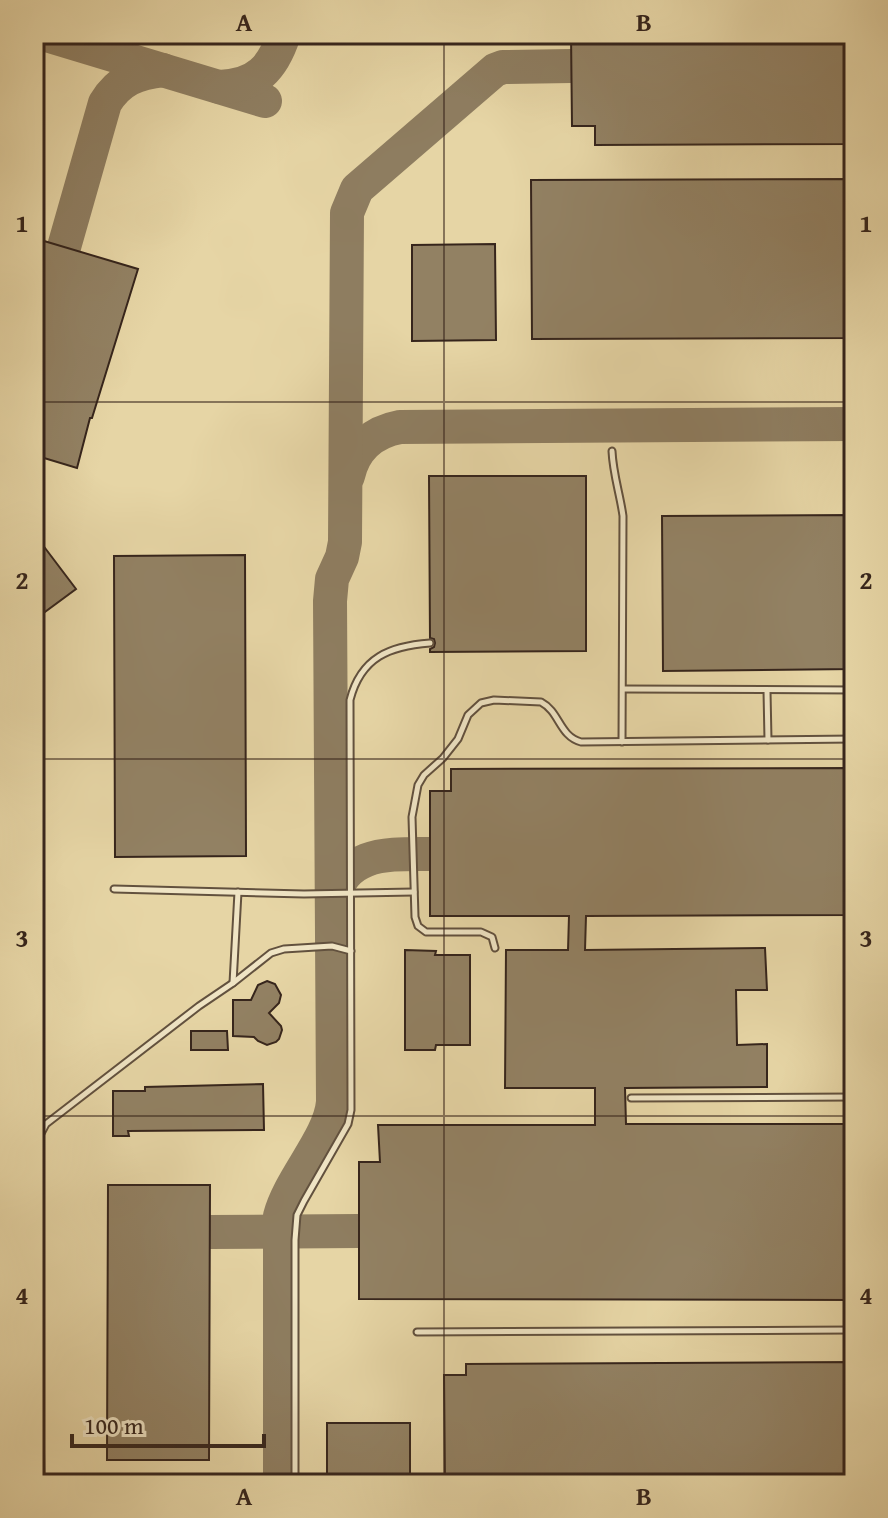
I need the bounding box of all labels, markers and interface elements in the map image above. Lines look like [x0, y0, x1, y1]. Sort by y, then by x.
text: A [236, 2, 253, 41]
text: B [636, 2, 652, 41]
text: 1 [15, 203, 29, 242]
text: 1 [859, 203, 873, 242]
text: 2 [15, 560, 29, 599]
text: 2 [859, 560, 873, 599]
text: 3 [15, 918, 29, 957]
text: 3 [859, 918, 873, 957]
text: 4 [15, 1275, 29, 1314]
text: 4 [859, 1275, 873, 1314]
scale bar [72, 1398, 264, 1448]
text: 100 m [84, 1408, 144, 1443]
text: A [236, 1476, 253, 1515]
text: B [636, 1476, 652, 1515]

